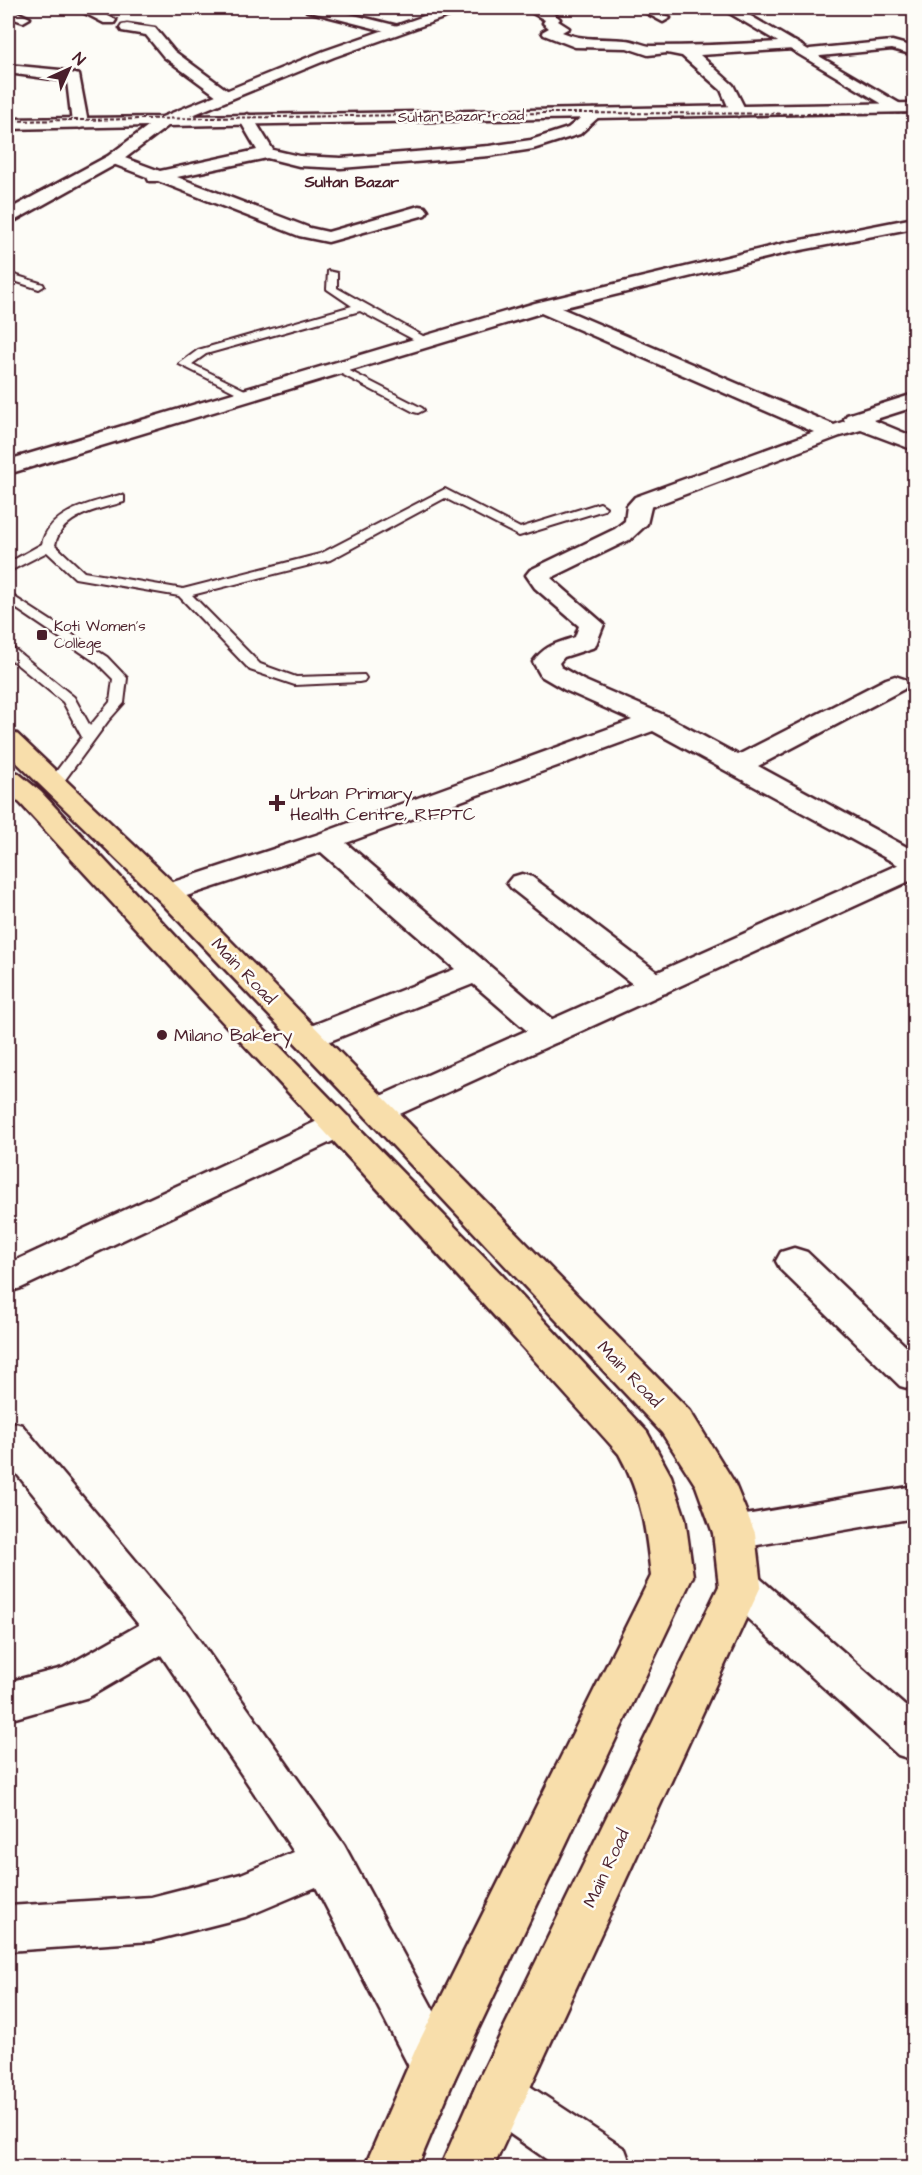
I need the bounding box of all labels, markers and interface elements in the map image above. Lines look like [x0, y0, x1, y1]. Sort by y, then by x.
north arrow [39, 39, 99, 99]
text: N [68, 48, 90, 70]
street label: Sultan Bazar road [398, 105, 525, 128]
district label: Sultan Bazar [304, 171, 399, 193]
place label: Koti Women's College [54, 616, 146, 655]
marker: Koti Women's College [35, 628, 49, 642]
place label: Urban Primary Health Centre, RFPTC [290, 781, 476, 827]
marker: Urban Primary Health Centre, RFPTC [268, 794, 286, 812]
street label: Main Road [205, 932, 282, 1010]
place label: Milano Bakery [174, 1023, 293, 1049]
marker: Milano Bakery [155, 1028, 169, 1042]
street label: Main Road [591, 1335, 668, 1413]
street label: Main Road [577, 1825, 636, 1912]

